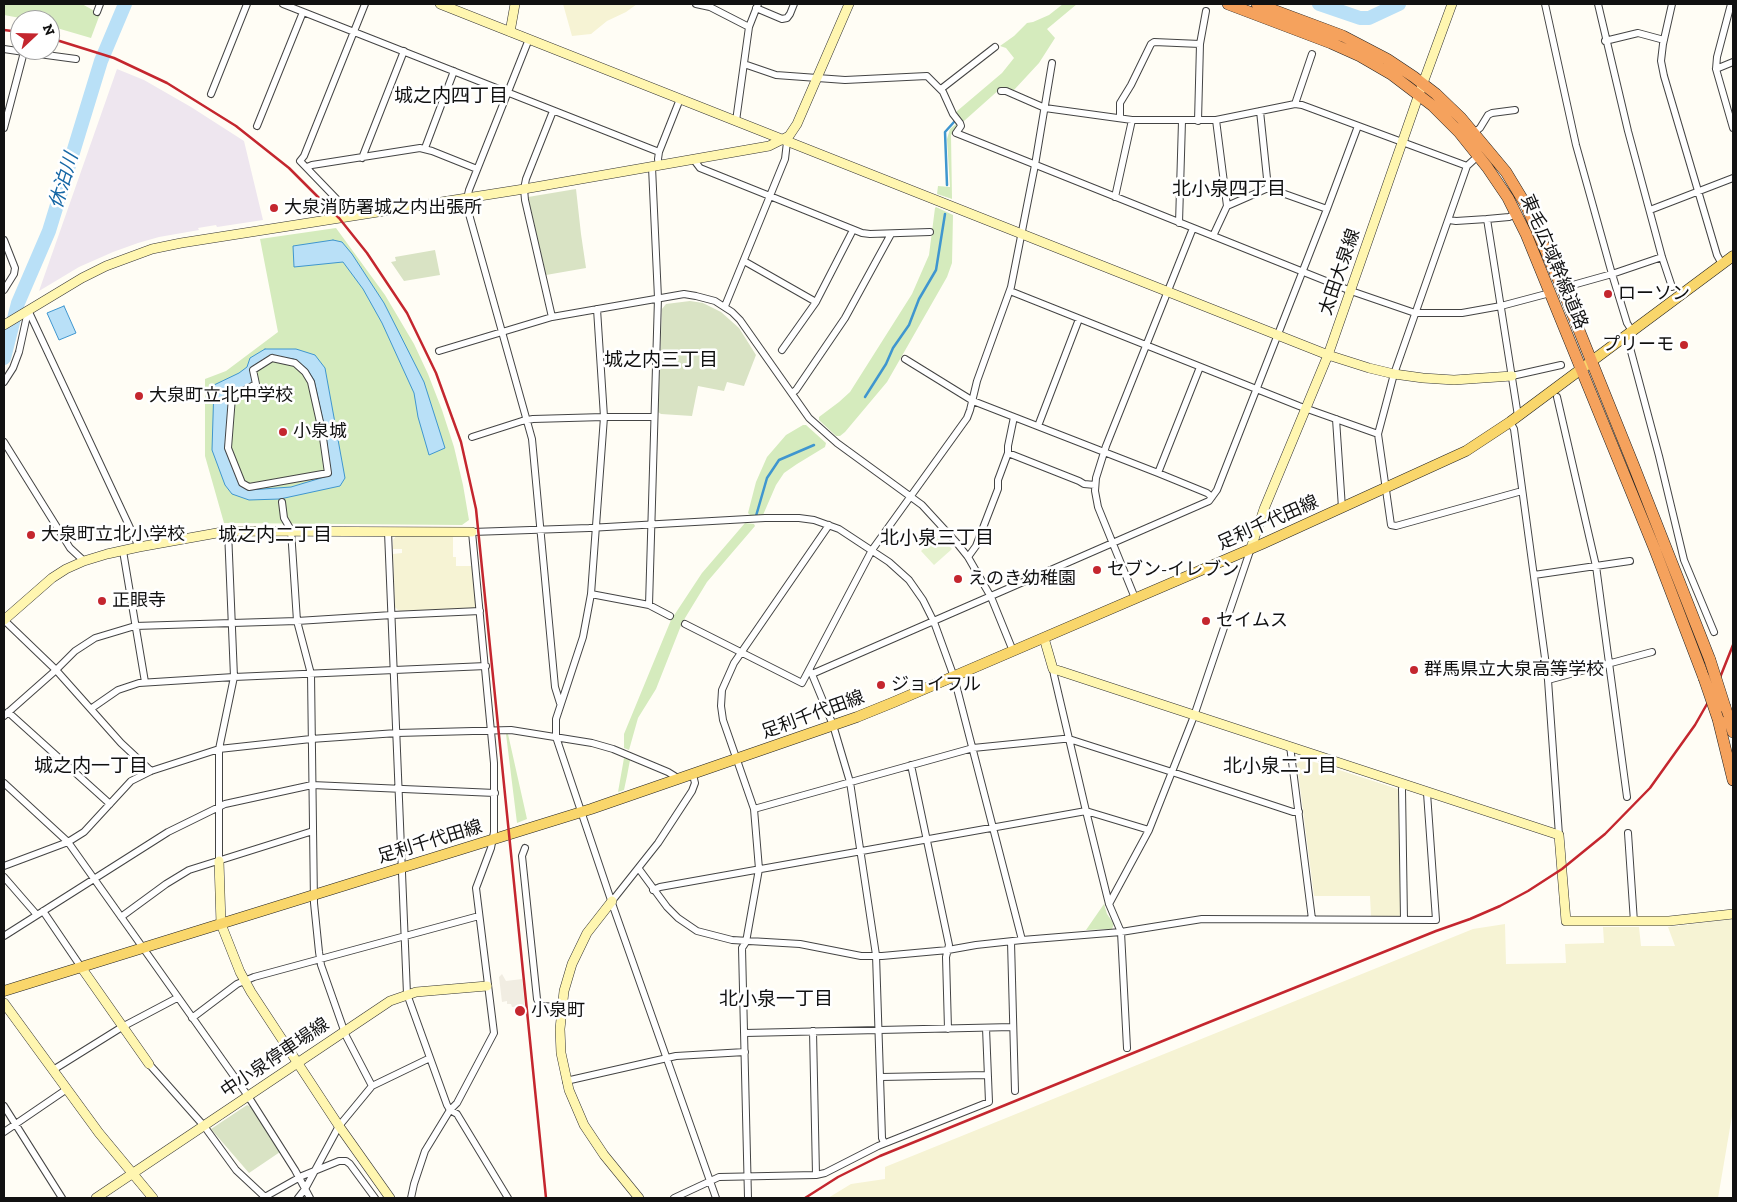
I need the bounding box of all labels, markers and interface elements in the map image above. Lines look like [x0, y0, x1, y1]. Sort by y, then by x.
north arrow [10, 10, 60, 60]
text: N [39, 22, 58, 38]
district label: 城之内四丁目 [394, 86, 508, 108]
water label: 休泊川 [45, 150, 83, 212]
district label: 北小泉四丁目 [1172, 179, 1286, 201]
street label: 東毛広域幹線道路 [1516, 192, 1592, 332]
place label: 大泉消防署城之内出張所 [284, 197, 482, 219]
marker: 大泉消防署城之内出張所 [268, 202, 280, 214]
street label: 太田大泉線 [1315, 226, 1365, 318]
place label: ローソン [1618, 283, 1690, 305]
marker: ローソン [1602, 288, 1614, 300]
place label: プリーモ [1602, 334, 1674, 356]
marker: プリーモ [1678, 339, 1690, 351]
district label: 城之内三丁目 [604, 350, 718, 372]
place label: 大泉町立北中学校 [149, 385, 293, 407]
marker: 大泉町立北中学校 [133, 390, 145, 402]
place label: 小泉城 [293, 421, 347, 443]
marker: 小泉城 [277, 426, 289, 438]
street label: 足利千代田線 [1214, 491, 1322, 555]
place label: 大泉町立北小学校 [41, 524, 185, 546]
district label: 城之内二丁目 [218, 525, 332, 547]
district label: 北小泉三丁目 [880, 528, 994, 550]
marker: 大泉町立北小学校 [25, 529, 37, 541]
place label: セブン-イレブン [1107, 559, 1239, 581]
marker: セブン-イレブン [1091, 564, 1103, 576]
place label: えのき幼稚園 [968, 568, 1076, 590]
marker: えのき幼稚園 [952, 573, 964, 585]
place label: 正眼寺 [112, 590, 166, 612]
marker: 正眼寺 [96, 595, 108, 607]
place label: セイムス [1216, 610, 1288, 632]
marker: セイムス [1200, 615, 1212, 627]
place label: 群馬県立大泉高等学校 [1424, 659, 1604, 681]
marker: 群馬県立大泉高等学校 [1408, 664, 1420, 676]
place label: ジョイフル [891, 674, 981, 696]
marker: ジョイフル [875, 679, 887, 691]
street label: 足利千代田線 [759, 686, 867, 744]
district label: 城之内一丁目 [34, 756, 148, 778]
district label: 北小泉二丁目 [1223, 756, 1337, 778]
street label: 足利千代田線 [375, 816, 485, 868]
district label: 北小泉一丁目 [719, 989, 833, 1011]
place label: 小泉町 [531, 1000, 585, 1022]
marker: 小泉町 [513, 1004, 527, 1018]
street label: 中小泉停車場線 [217, 1014, 333, 1102]

